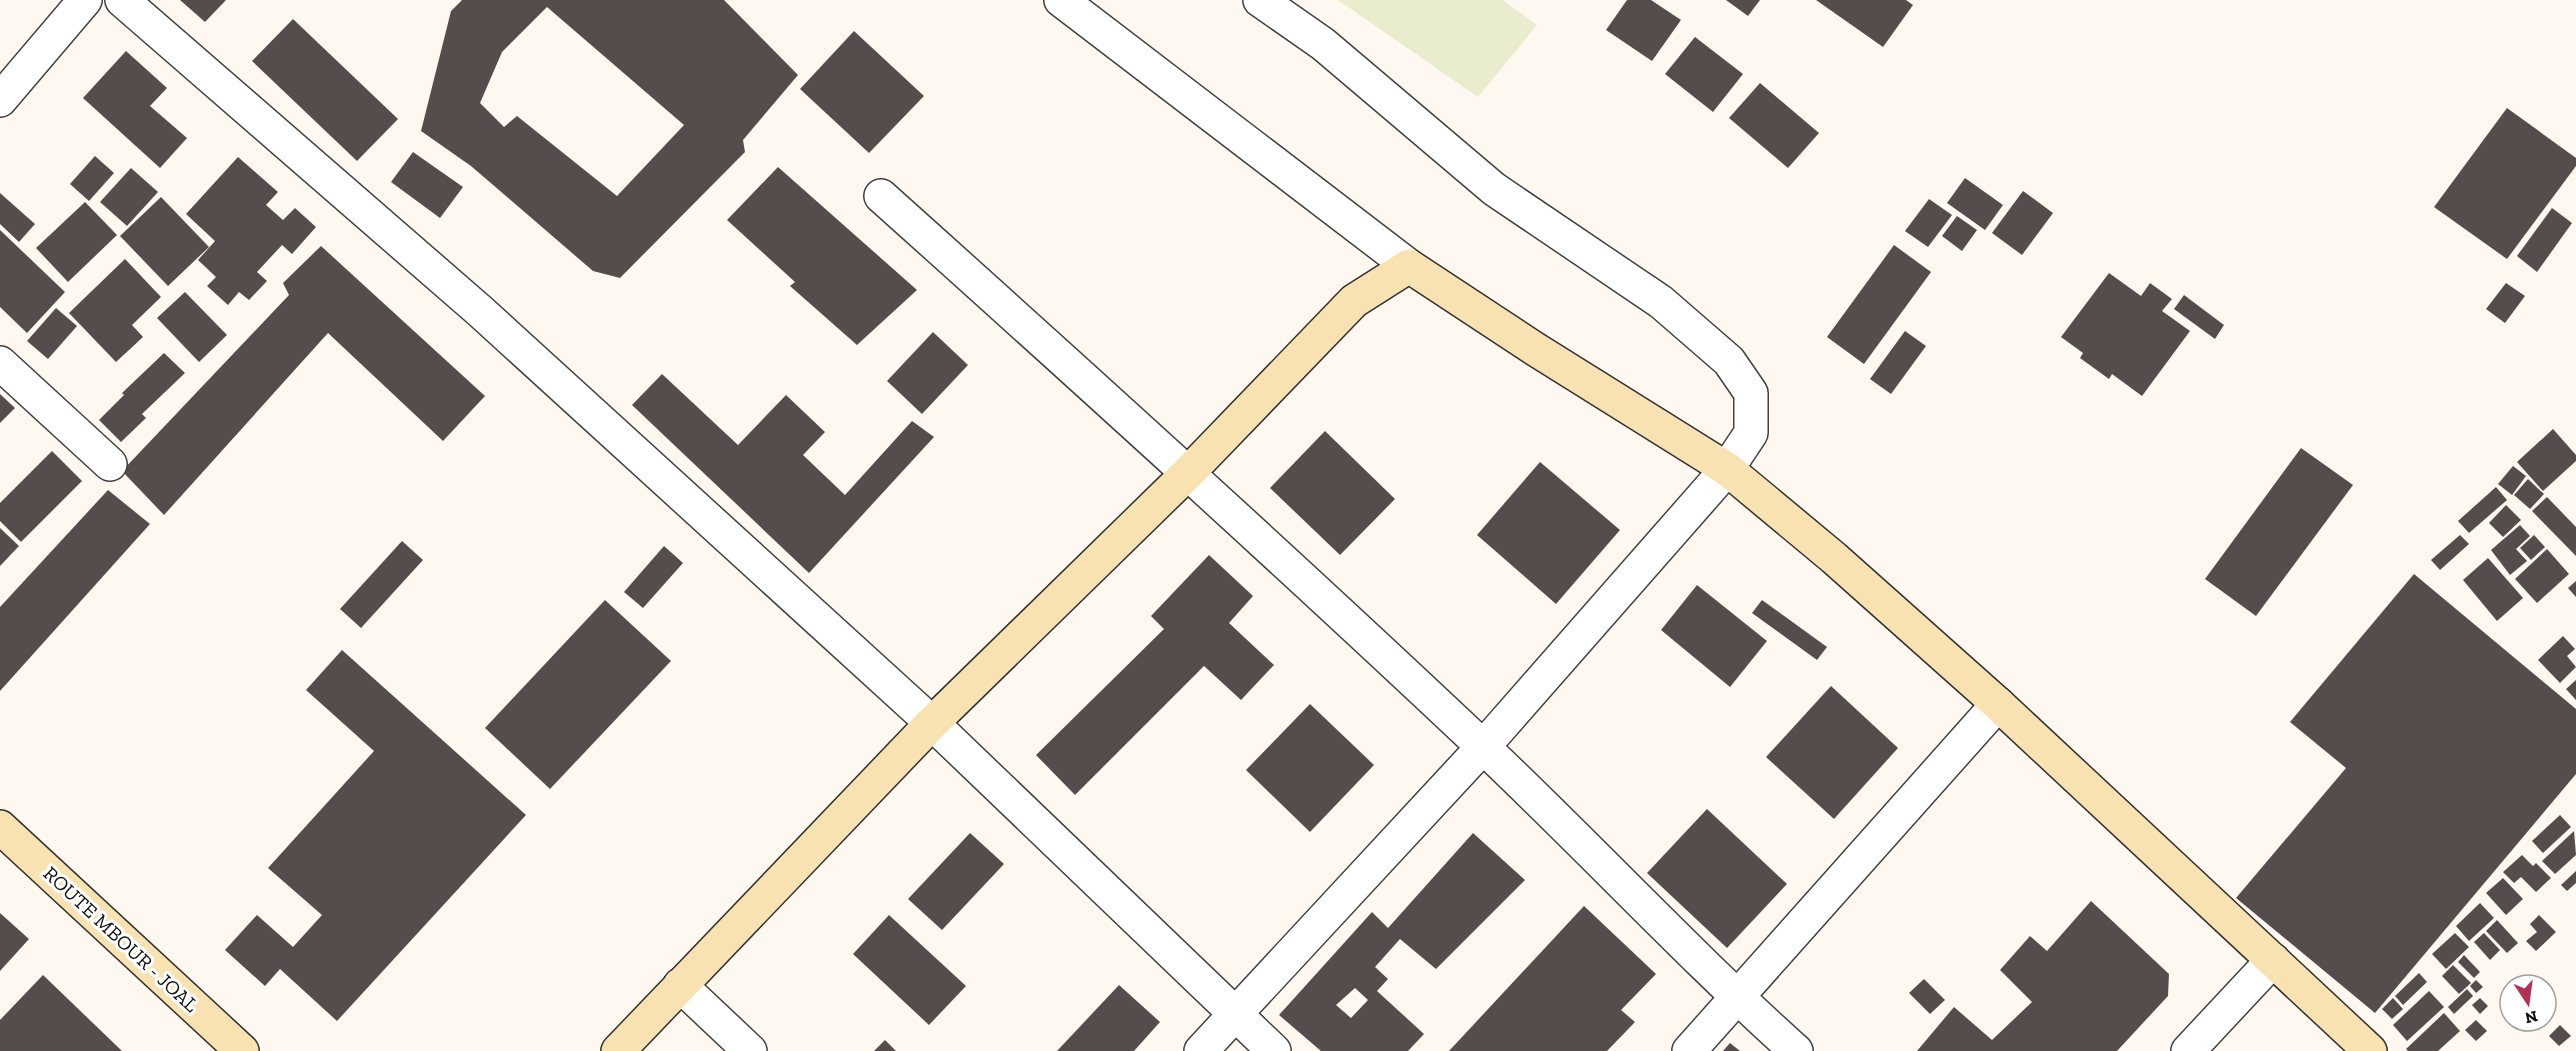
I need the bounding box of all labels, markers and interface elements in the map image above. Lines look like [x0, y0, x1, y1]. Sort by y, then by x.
street label: ROUTE MBOUR - JOAL [39, 861, 203, 1017]
north arrow [2498, 973, 2558, 1033]
text: N [2523, 1007, 2539, 1028]

